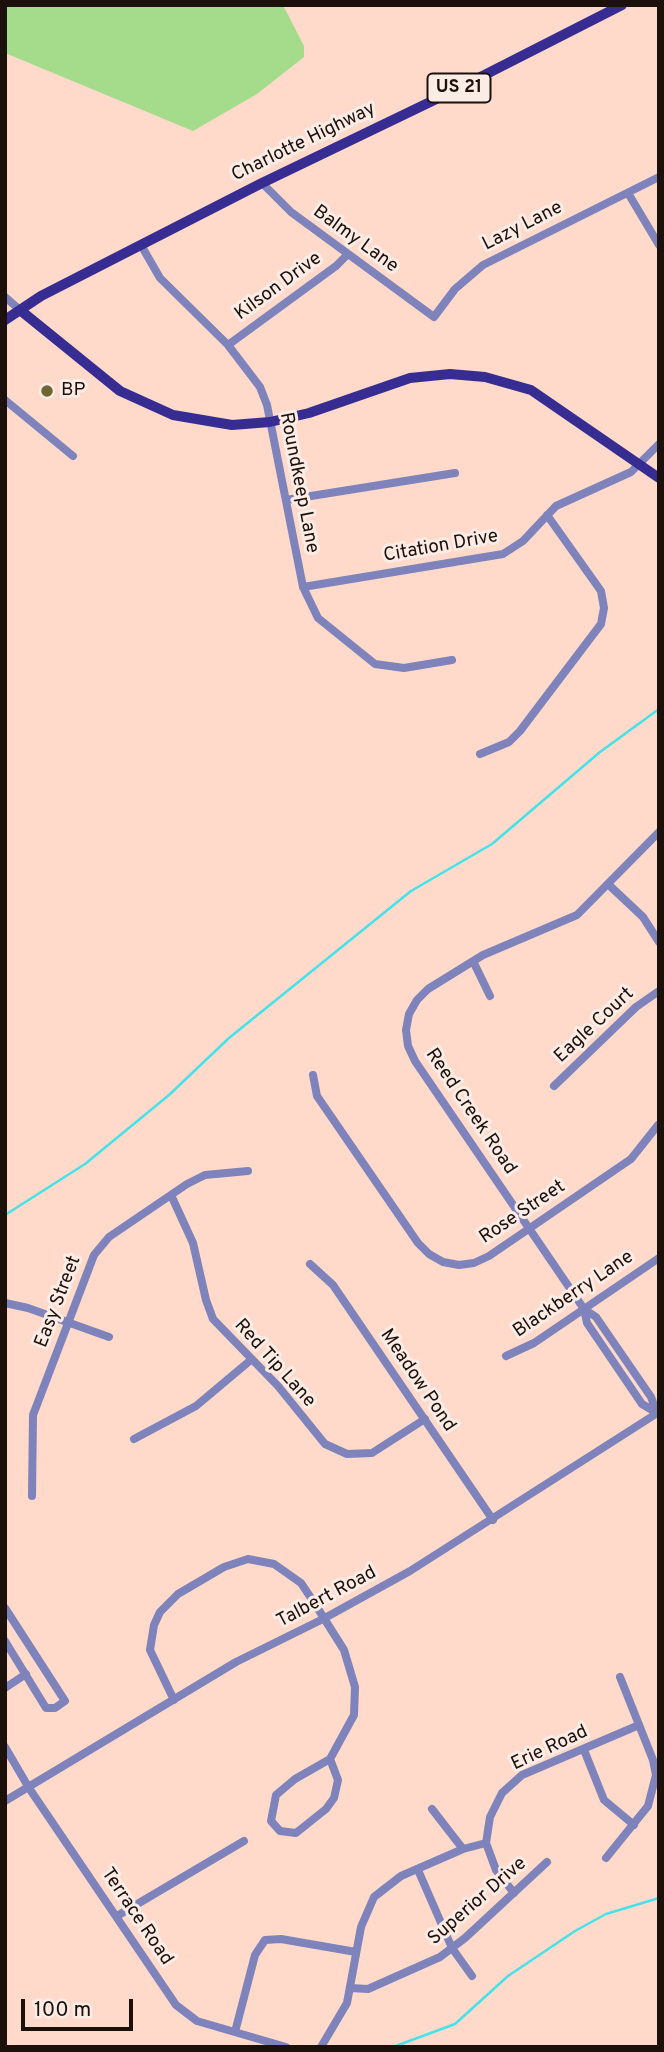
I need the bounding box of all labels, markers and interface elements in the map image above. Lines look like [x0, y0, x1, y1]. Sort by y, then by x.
road number: US 21 [428, 74, 490, 102]
street label: Charlotte Highway [228, 98, 380, 188]
street label: Lazy Lane [479, 197, 567, 257]
street label: Balmy Lane [308, 201, 402, 279]
street label: Kilson Drive [231, 248, 327, 326]
place label: BP [61, 380, 85, 402]
marker: BP [39, 383, 55, 399]
street label: Roundkeep Lane [273, 411, 323, 555]
street label: Citation Drive [382, 526, 500, 568]
street label: Eagle Court [550, 983, 640, 1069]
street label: Reed Creek Road [419, 1045, 521, 1179]
street label: Rose Street [476, 1176, 570, 1250]
street label: Blackberry Lane [510, 1246, 638, 1344]
street label: Easy Street [31, 1253, 87, 1351]
street label: Red Tip Lane [228, 1315, 320, 1413]
street label: Meadow Pond [374, 1325, 460, 1437]
street label: Talbert Road [273, 1562, 381, 1634]
street label: Erie Road [508, 1721, 592, 1777]
street label: Superior Drive [424, 1853, 532, 1951]
street label: Terrace Road [95, 1864, 177, 1970]
scale bar [24, 1986, 136, 2030]
text: 100 m [34, 1997, 91, 2024]

